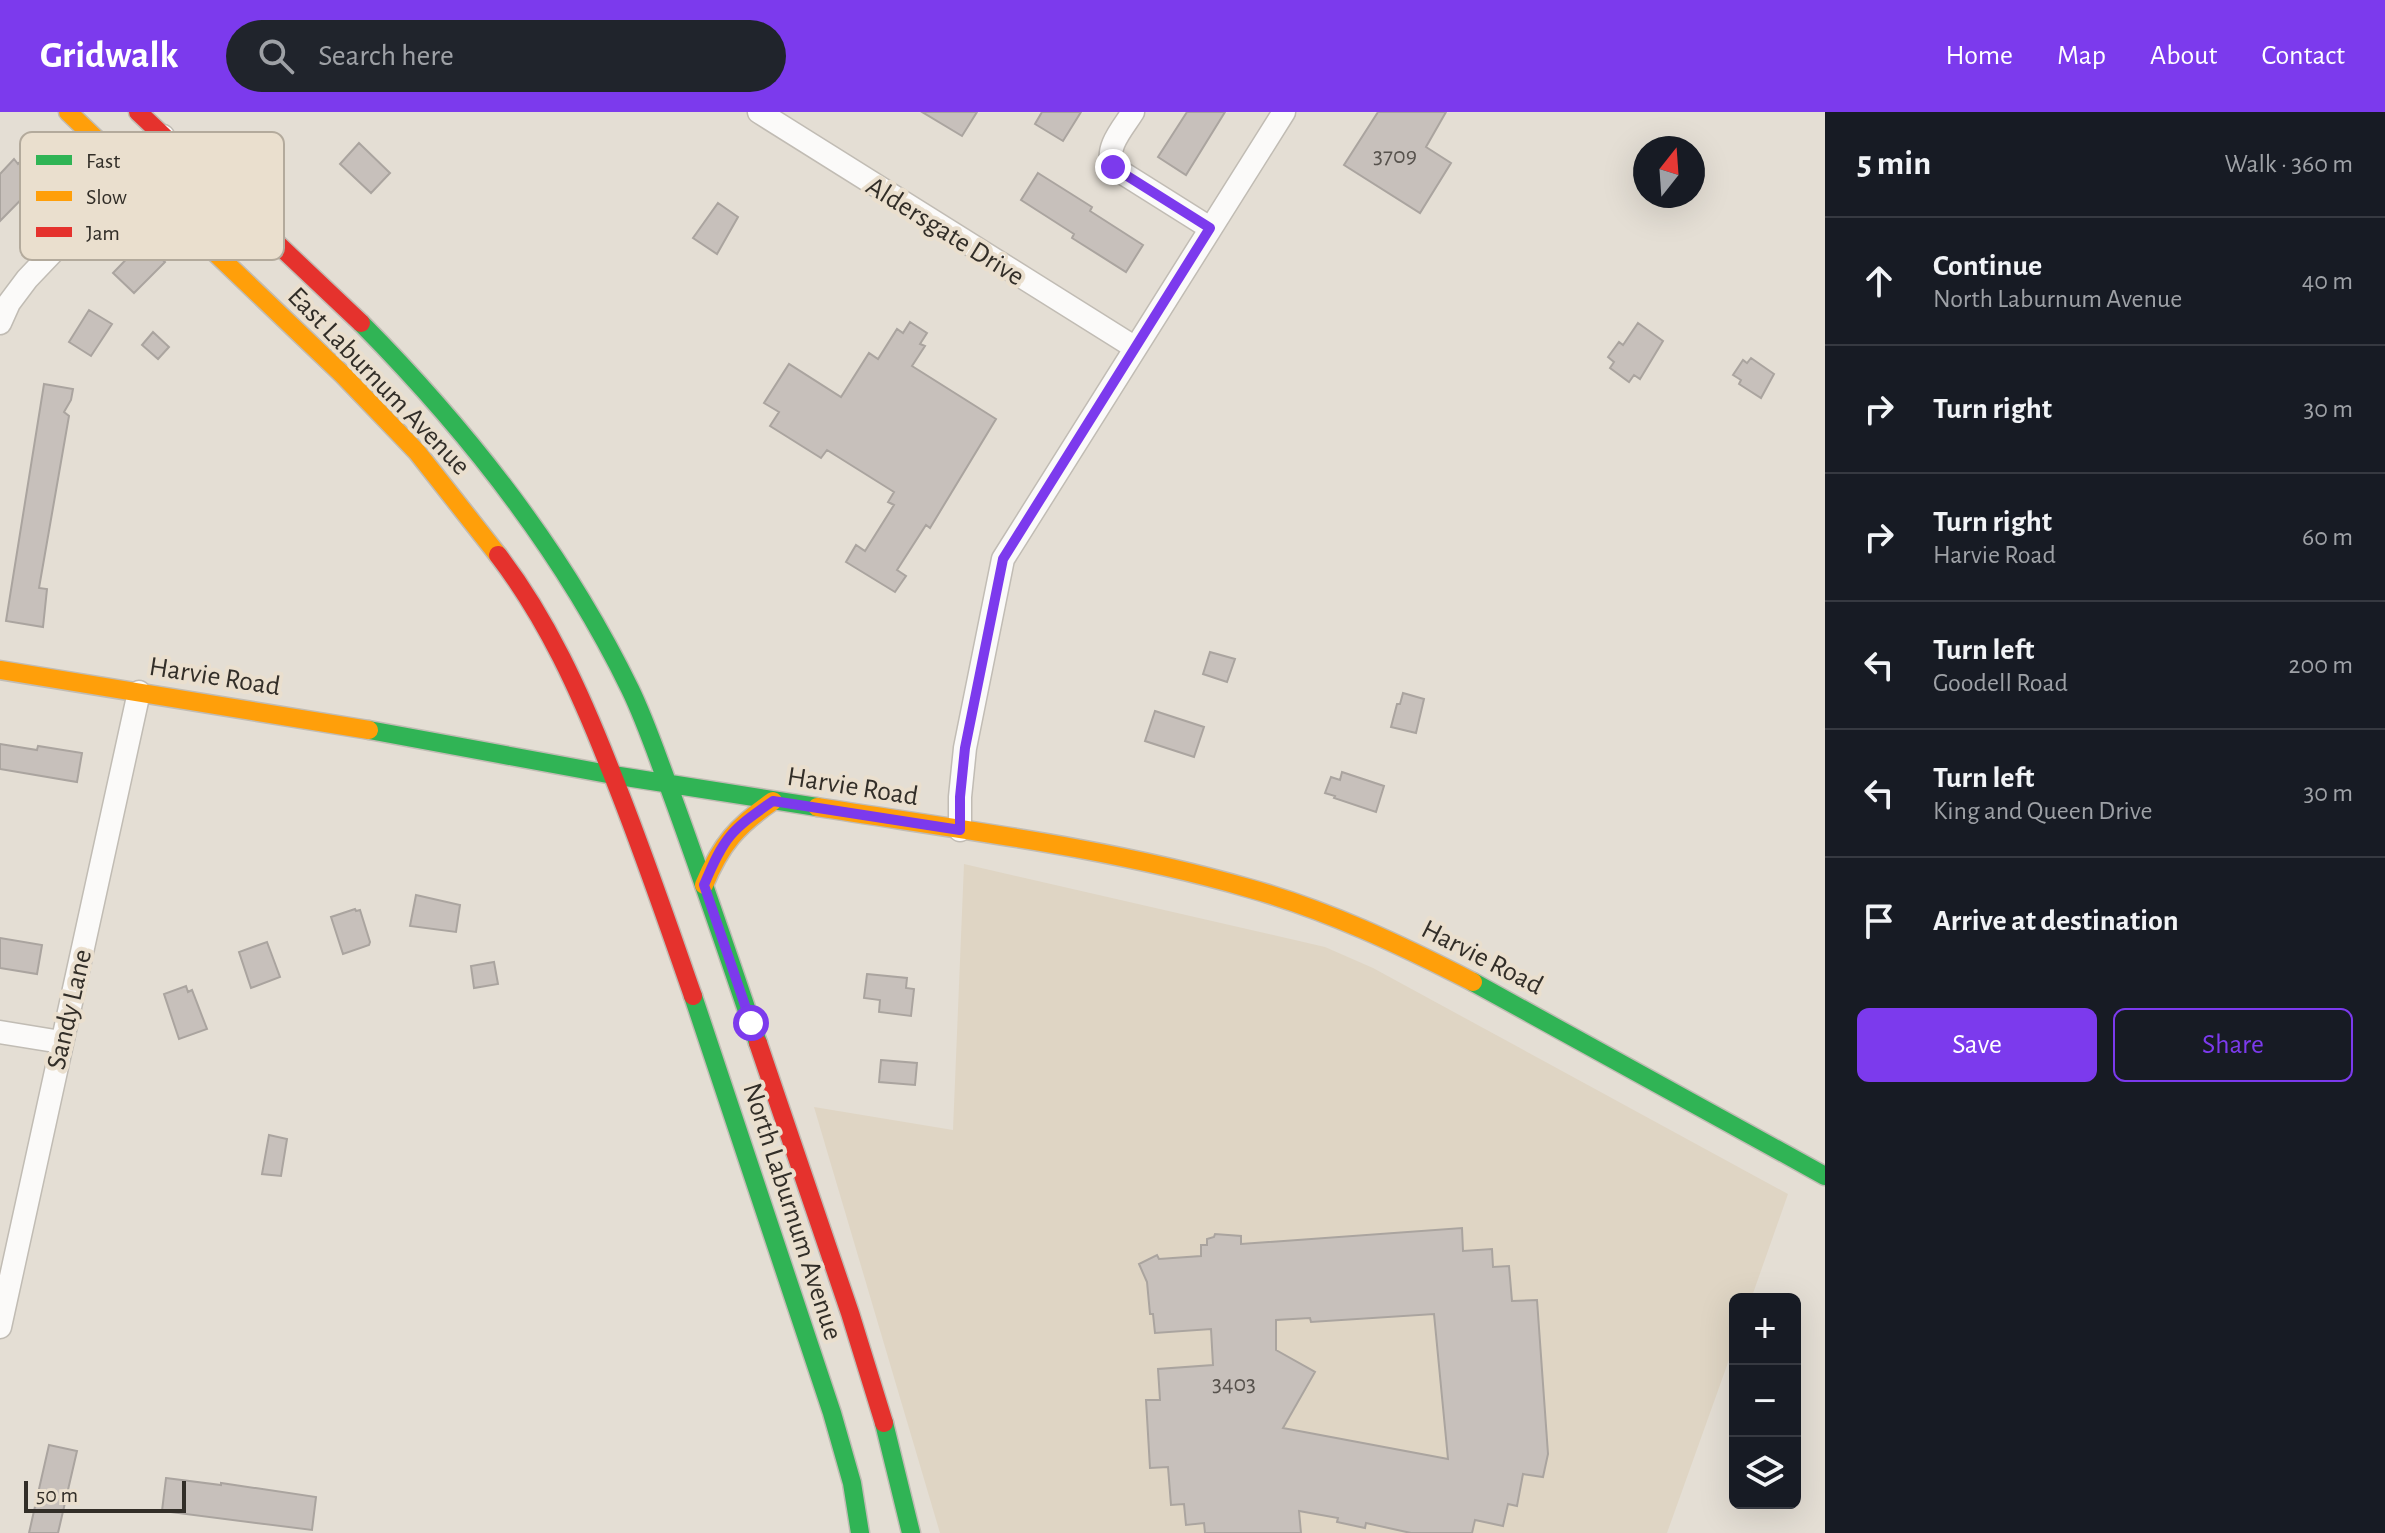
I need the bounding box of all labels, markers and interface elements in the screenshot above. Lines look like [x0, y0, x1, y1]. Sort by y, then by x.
search box [226, 20, 786, 92]
icon: search [254, 34, 298, 78]
text: Gridwalk [40, 37, 178, 75]
text: Search here [318, 41, 454, 71]
text: Home [1946, 42, 2013, 70]
text: Map [2057, 42, 2106, 70]
text: About [2150, 42, 2218, 70]
text: Contact [2262, 42, 2345, 70]
legend [20, 132, 284, 260]
north arrow [1633, 136, 1705, 208]
house number: 3709 [1373, 144, 1417, 168]
text: 5 min [1857, 147, 1931, 181]
route end [1095, 149, 1131, 185]
text: Fast [86, 150, 120, 172]
text: Walk · 360 m [2225, 151, 2353, 177]
street label: Aldersgate Drive [861, 172, 1029, 291]
text: Slow [86, 186, 127, 208]
text: Jam [86, 222, 120, 244]
text: Continue [1933, 251, 2042, 281]
icon: ahead [1857, 259, 1901, 303]
text: 40 m [2302, 268, 2353, 294]
street label: East Laburnum Avenue [282, 282, 475, 481]
text: North Laburnum Avenue [1933, 286, 2182, 312]
icon: right [1857, 387, 1901, 431]
text: Turn right [1933, 394, 2052, 424]
text: 30 m [2303, 396, 2353, 422]
text: Turn right [1933, 507, 2052, 537]
icon: right [1857, 515, 1901, 559]
text: 60 m [2302, 524, 2353, 550]
text: Harvie Road [1933, 542, 2056, 568]
text: Turn left [1933, 635, 2034, 665]
icon: left [1857, 643, 1901, 687]
text: 200 m [2289, 652, 2353, 678]
street label: Harvie Road [147, 653, 282, 701]
text: Goodell Road [1933, 670, 2068, 696]
street label: Harvie Road [785, 763, 920, 811]
text: Turn left [1933, 763, 2034, 793]
icon: left [1857, 771, 1901, 815]
text: 30 m [2303, 780, 2353, 806]
text: King and Queen Drive [1933, 798, 2152, 824]
icon: arrive [1857, 899, 1901, 943]
text: Arrive at destination [1933, 906, 2179, 936]
street label: Harvie Road [1417, 915, 1547, 1000]
street label: Sandy Lane [43, 947, 97, 1072]
route start [733, 1005, 769, 1041]
button: Save [1857, 1008, 2097, 1082]
button: Share [2113, 1008, 2353, 1082]
street label: North Laburnum Avenue [737, 1080, 847, 1344]
map controls [1729, 1293, 1801, 1509]
button: + [1729, 1293, 1801, 1365]
button: − [1729, 1365, 1801, 1437]
house number: 3403 [1212, 1372, 1256, 1396]
button: layers [1729, 1437, 1801, 1509]
scale bar [24, 1477, 186, 1513]
text: 50 m [36, 1484, 78, 1506]

